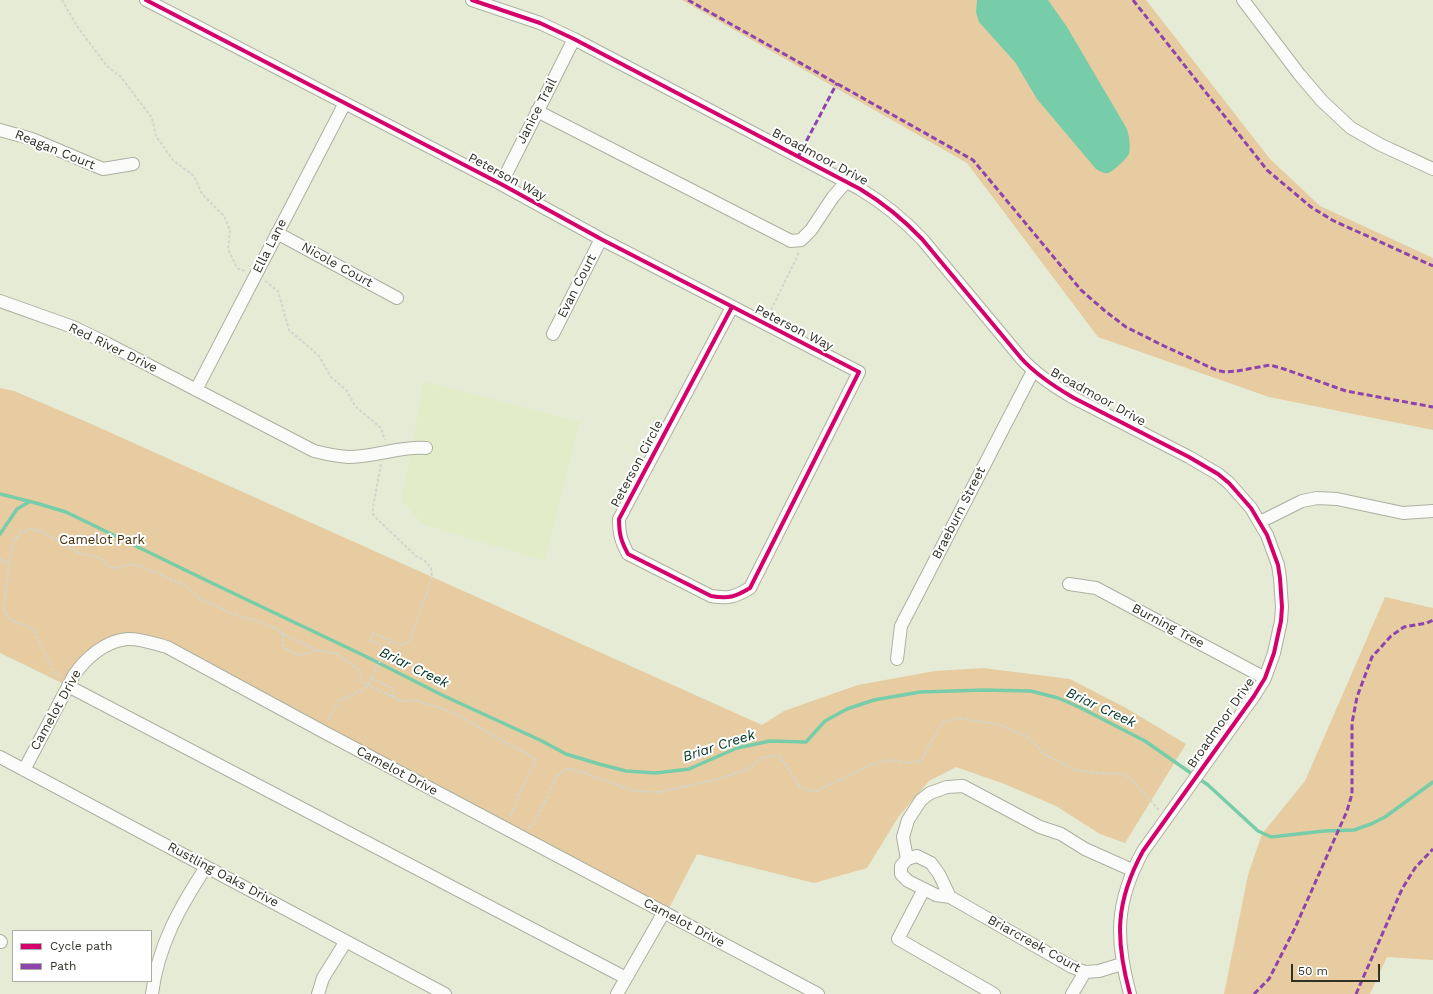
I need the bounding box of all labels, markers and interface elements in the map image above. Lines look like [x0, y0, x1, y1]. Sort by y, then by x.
street label: Janice Trail [514, 75, 560, 147]
street label: Broadmoor Drive [769, 125, 871, 189]
street label: Reagan Court [13, 127, 97, 173]
street label: Peterson Way [465, 150, 549, 204]
street label: Ella Lane [250, 216, 290, 276]
street label: Nicole Court [299, 239, 375, 291]
street label: Evan Court [554, 252, 600, 320]
street label: Peterson Way [752, 302, 836, 354]
street label: Red River Drive [66, 320, 160, 376]
street label: Broadmoor Drive [1047, 364, 1149, 430]
street label: Peterson Circle [607, 418, 667, 510]
street label: Braeburn Street [929, 464, 989, 562]
park label: Camelot Park [59, 532, 145, 548]
street label: Burning Tree [1129, 600, 1207, 652]
water label: Briar Creek [377, 644, 451, 692]
street label: Camelot Drive [27, 667, 85, 753]
street label: Broadmoor Drive [1184, 675, 1258, 771]
water label: Briar Creek [1063, 685, 1139, 731]
water label: Briar Creek [681, 726, 757, 766]
street label: Camelot Drive [354, 743, 440, 799]
street label: Rustling Oaks Drive [165, 839, 281, 911]
street label: Camelot Drive [641, 895, 727, 951]
street label: Briarcreek Court [985, 912, 1083, 976]
legend [12, 930, 152, 982]
text: Cycle path [50, 939, 112, 953]
scale bar [1293, 956, 1382, 982]
text: Path [50, 959, 76, 973]
text: 50 m [1298, 964, 1328, 978]

